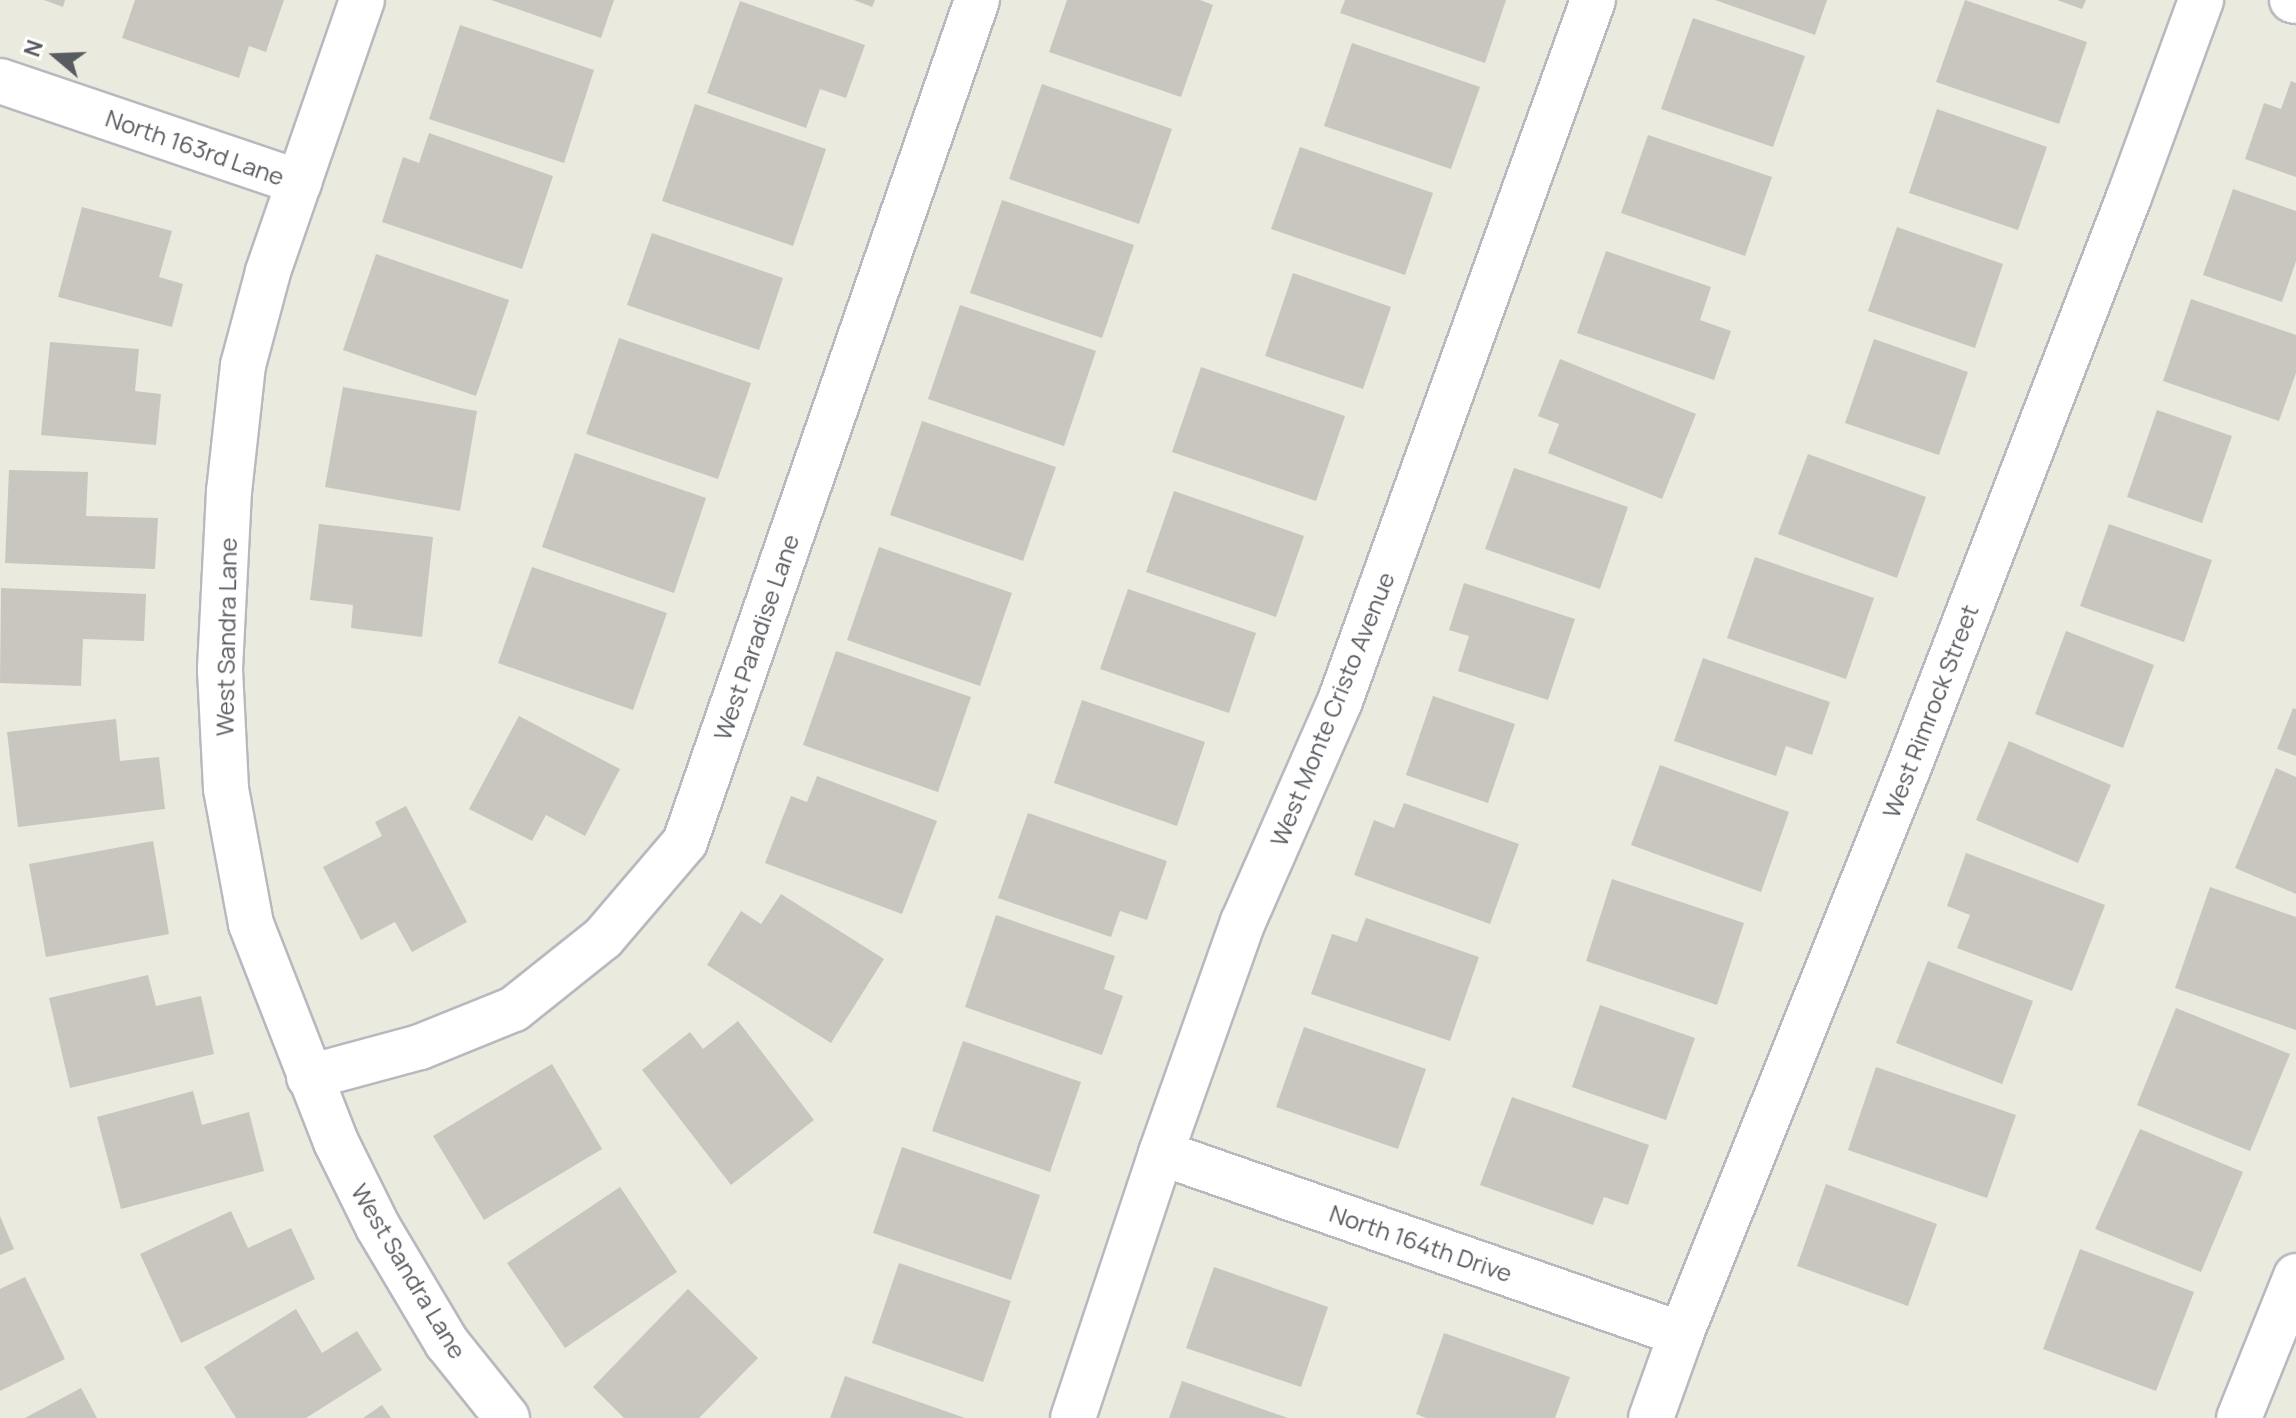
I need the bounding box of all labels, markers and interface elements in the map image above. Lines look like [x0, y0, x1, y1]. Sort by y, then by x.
north arrow [16, 16, 96, 96]
text: N [17, 36, 50, 61]
street label: North 163rd Lane [102, 103, 288, 191]
street label: West Paradise Lane [707, 530, 805, 744]
street label: West Sandra Lane [210, 537, 242, 737]
street label: West Monte Cristo Avenue [1264, 568, 1400, 850]
street label: West Rimrock Street [1876, 600, 1984, 822]
street label: West Sandra Lane [345, 1178, 473, 1364]
street label: North 164th Drive [1326, 1198, 1516, 1288]

